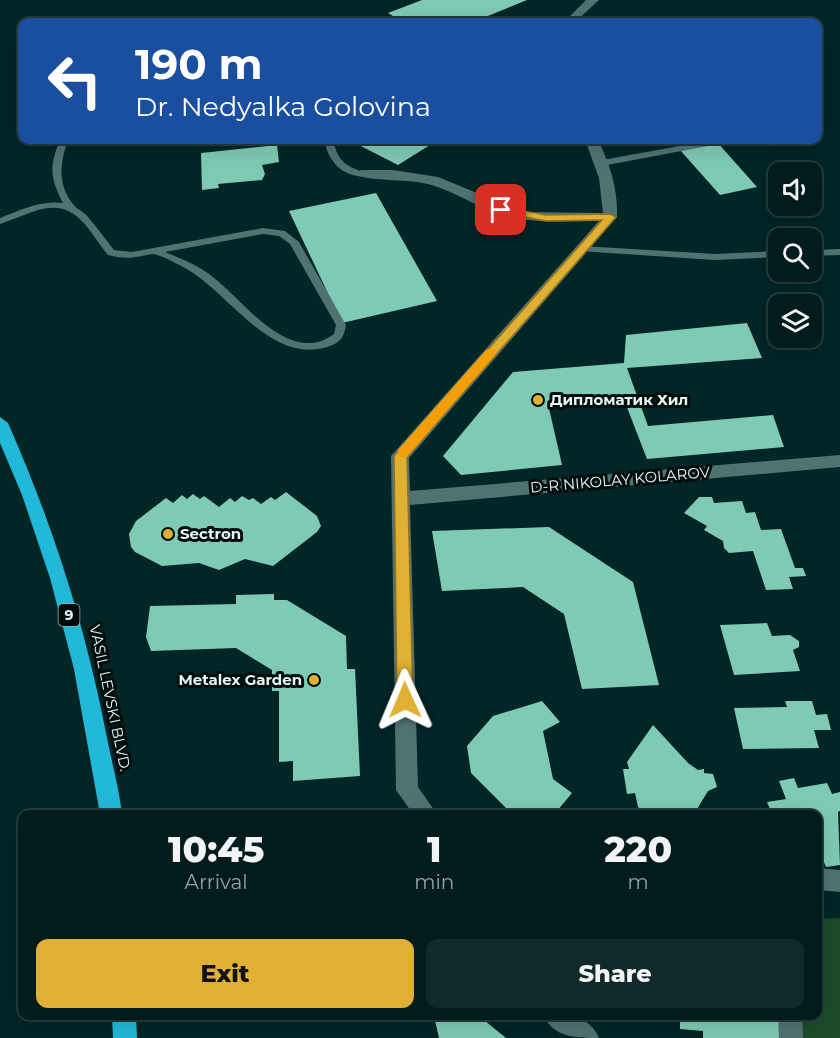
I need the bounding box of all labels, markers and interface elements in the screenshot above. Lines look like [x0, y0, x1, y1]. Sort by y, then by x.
text: 190 m [135, 38, 263, 90]
icon: left [36, 42, 114, 120]
text: Dr. Nedyalka Golovina [135, 90, 431, 123]
map controls [768, 162, 822, 348]
button: sound [768, 162, 822, 216]
pin [475, 184, 526, 235]
icon: arrive [484, 193, 517, 226]
button: search [768, 228, 822, 282]
button: layers [768, 294, 822, 348]
place label: Дипломатик Хил [550, 390, 688, 409]
marker: Дипломатик Хил [531, 393, 545, 407]
street label: D-R NIKOLAY KOLAROV [529, 462, 711, 497]
place label: Sectron [180, 524, 241, 543]
marker: Sectron [161, 527, 175, 541]
road number: 9 [58, 604, 80, 626]
street label: VASIL LEVSKI BLVD. [86, 623, 135, 773]
position arrow [373, 668, 437, 732]
place label: Metalex Garden [178, 670, 302, 689]
marker: Metalex Garden [307, 673, 321, 687]
text: 10:45 [168, 827, 264, 871]
text: 1 [427, 827, 442, 871]
text: 220 [604, 827, 672, 871]
text: Arrival [185, 870, 248, 894]
text: min [414, 870, 454, 894]
text: m [628, 870, 649, 894]
button: Exit [36, 939, 414, 1008]
button: Share [426, 939, 804, 1008]

